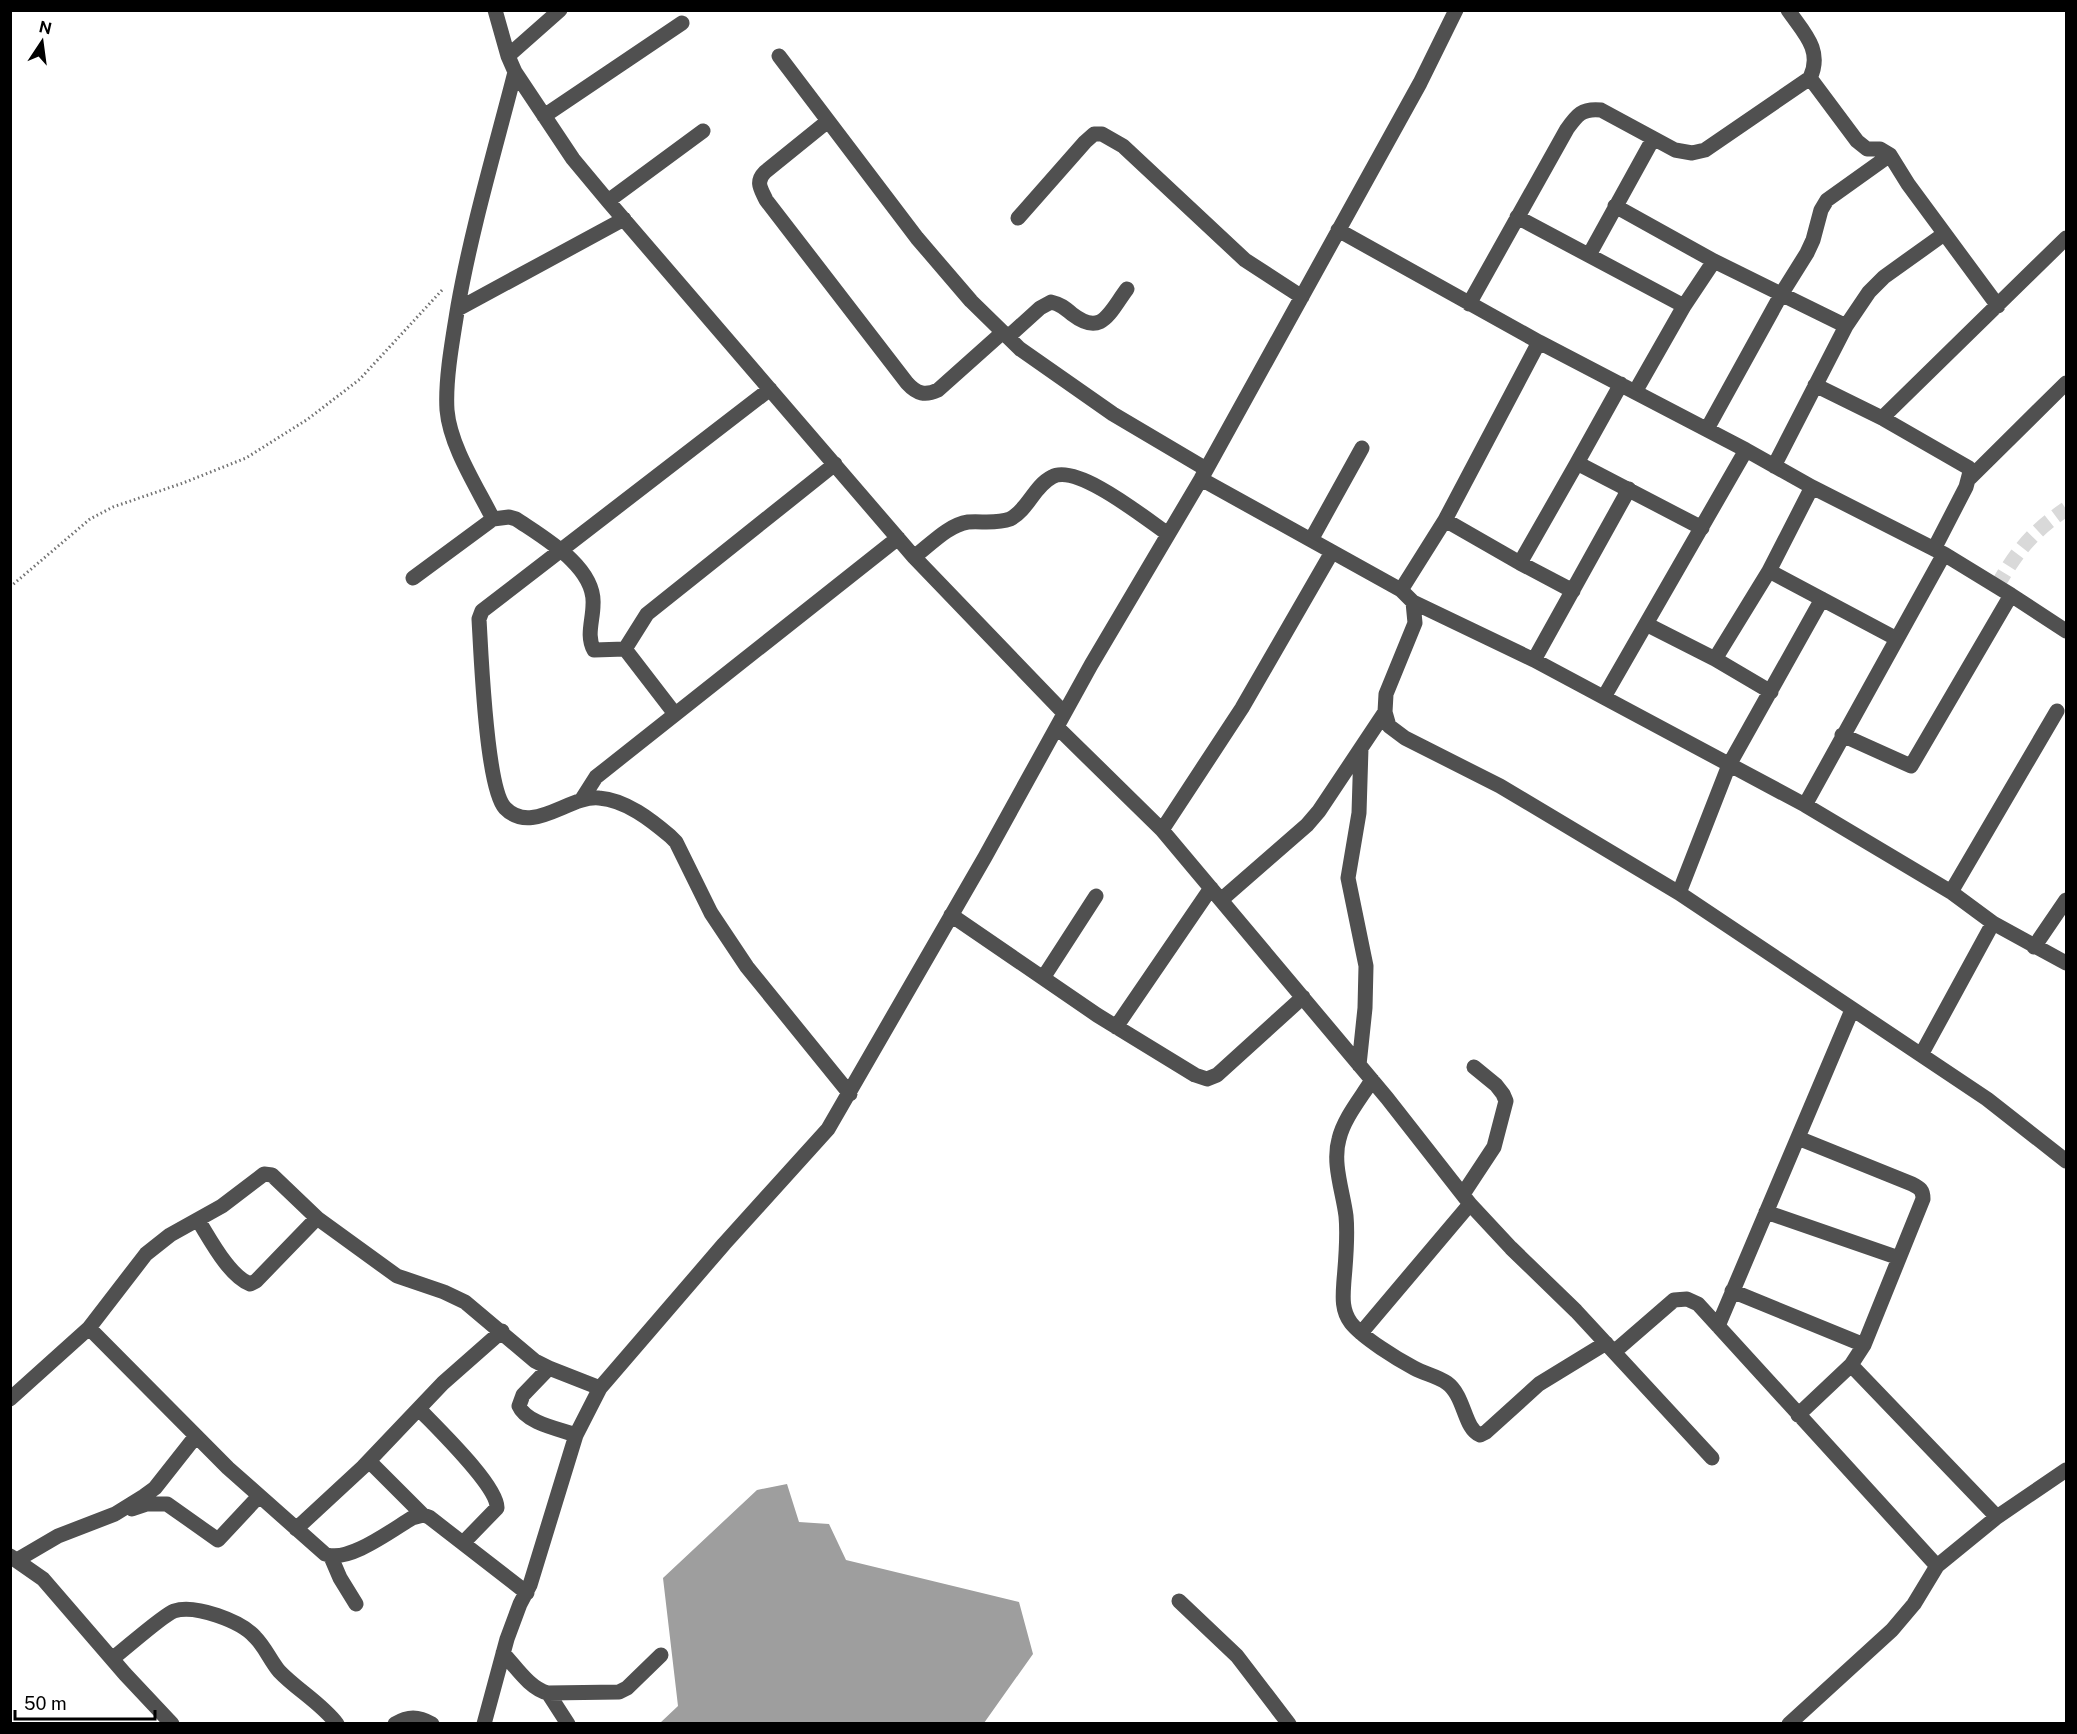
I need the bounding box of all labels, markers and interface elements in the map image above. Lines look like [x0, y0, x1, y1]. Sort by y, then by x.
north arrow [12, 12, 72, 72]
text: N [37, 17, 53, 39]
scale bar [15, 1683, 154, 1721]
text: 50 m [24, 1693, 67, 1714]

